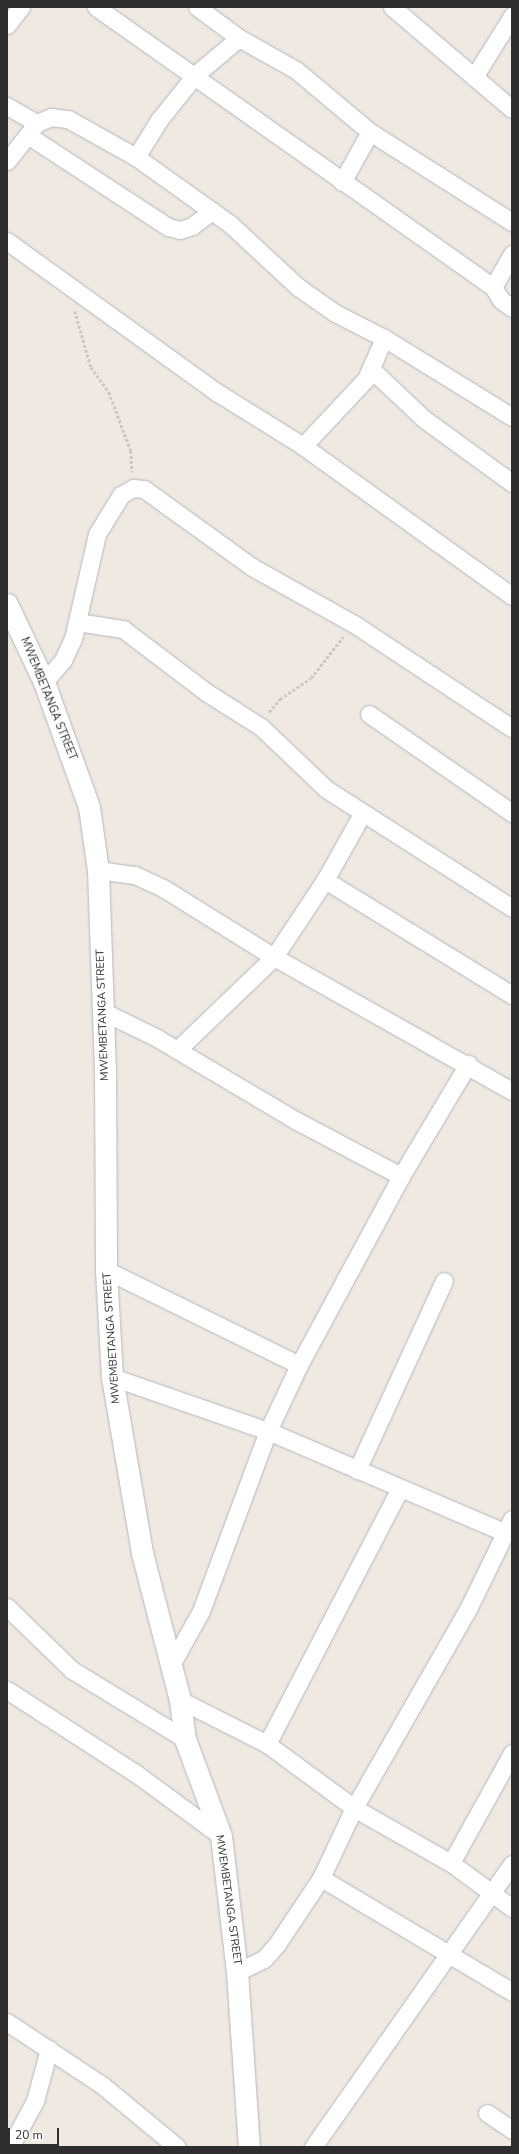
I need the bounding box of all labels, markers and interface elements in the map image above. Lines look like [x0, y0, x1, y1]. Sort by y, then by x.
street label: MWEMBETANGA STREET [17, 635, 79, 763]
street label: MWEMBETANGA STREET [94, 949, 112, 1081]
street label: MWEMBETANGA STREET [101, 1272, 123, 1404]
street label: MWEMBETANGA STREET [212, 1834, 244, 1966]
scale bar [10, 2120, 61, 2146]
text: 20 m [15, 2127, 43, 2143]

